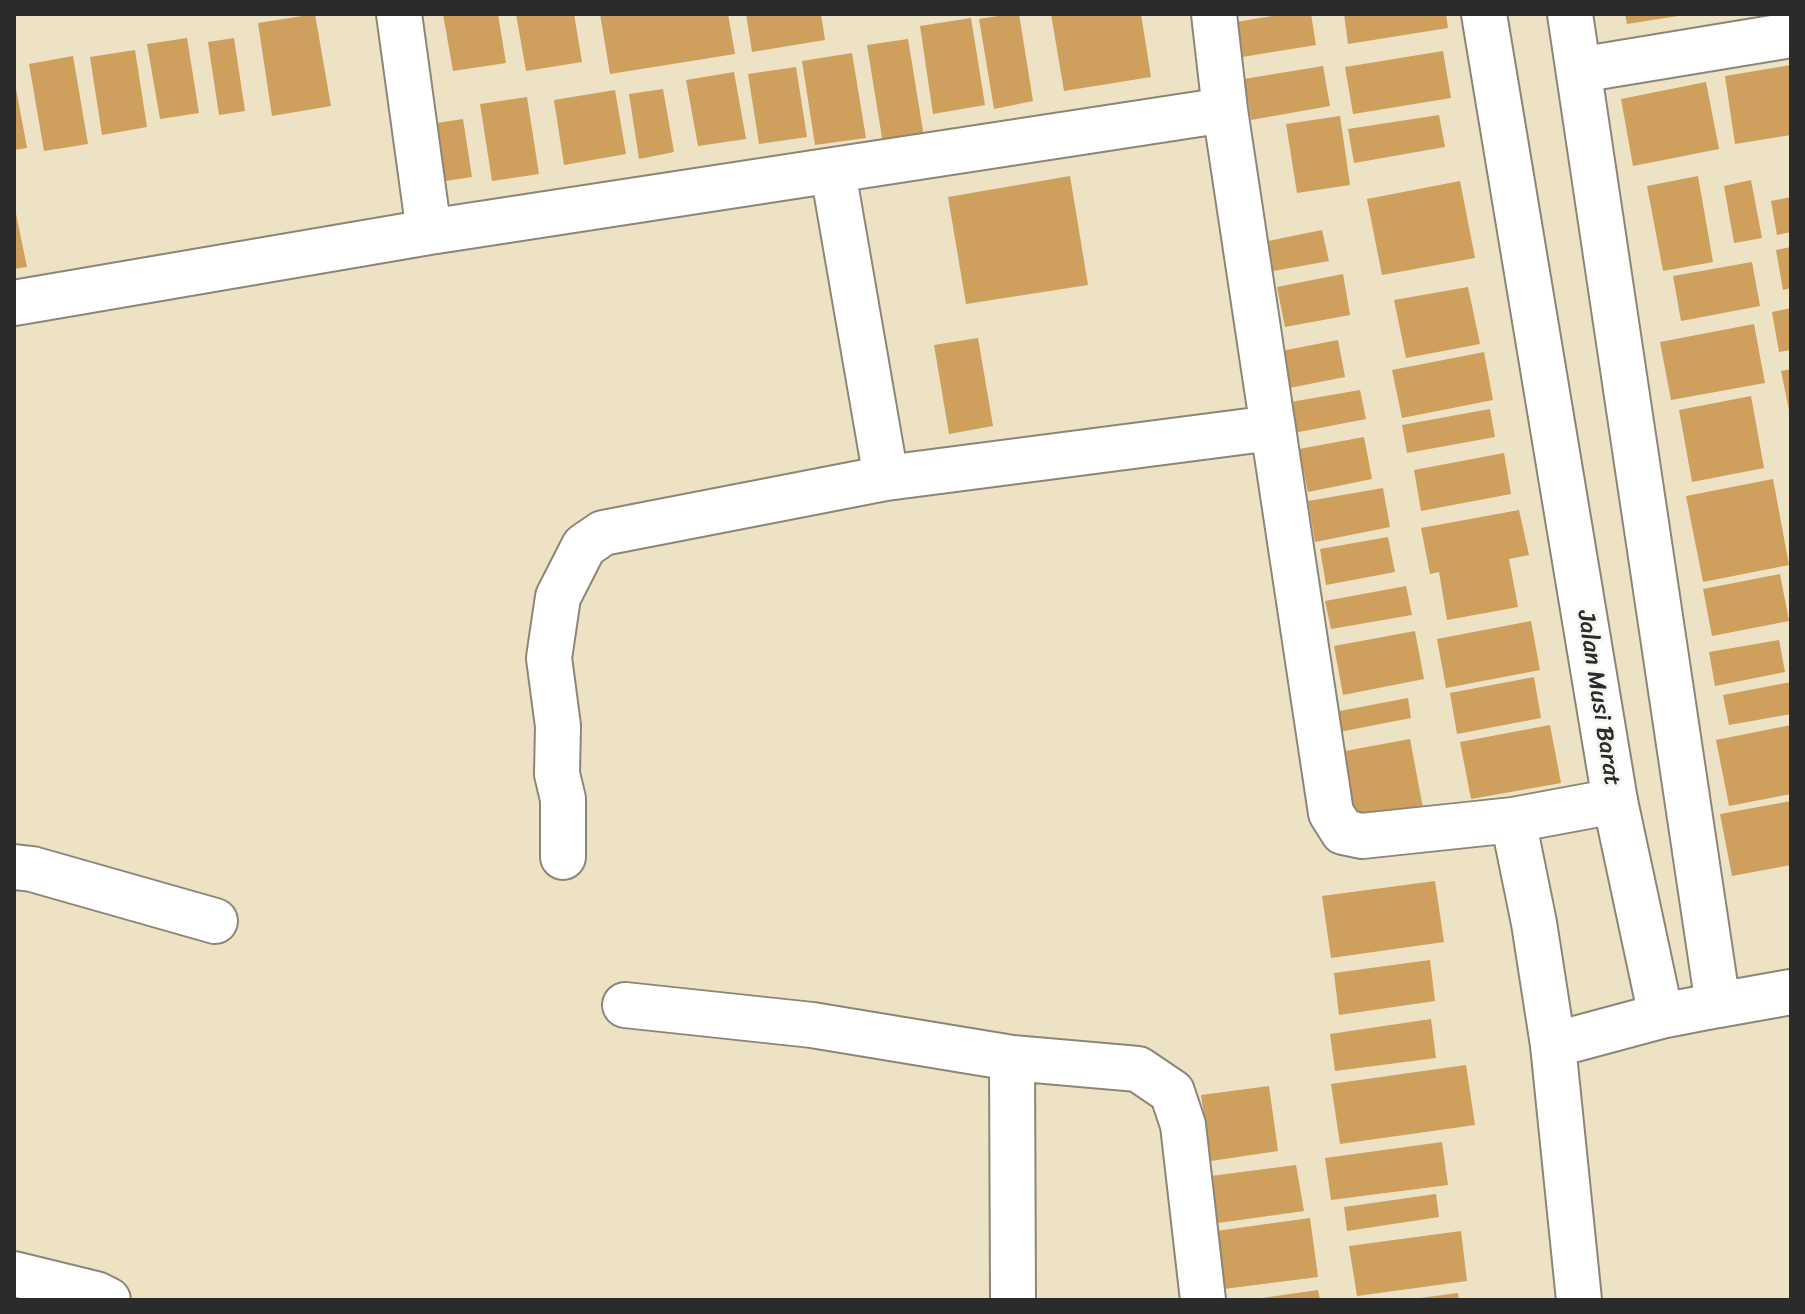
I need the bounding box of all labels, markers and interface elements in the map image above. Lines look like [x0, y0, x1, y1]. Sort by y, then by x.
street label: Jalan Musi Barat [1570, 608, 1626, 788]

